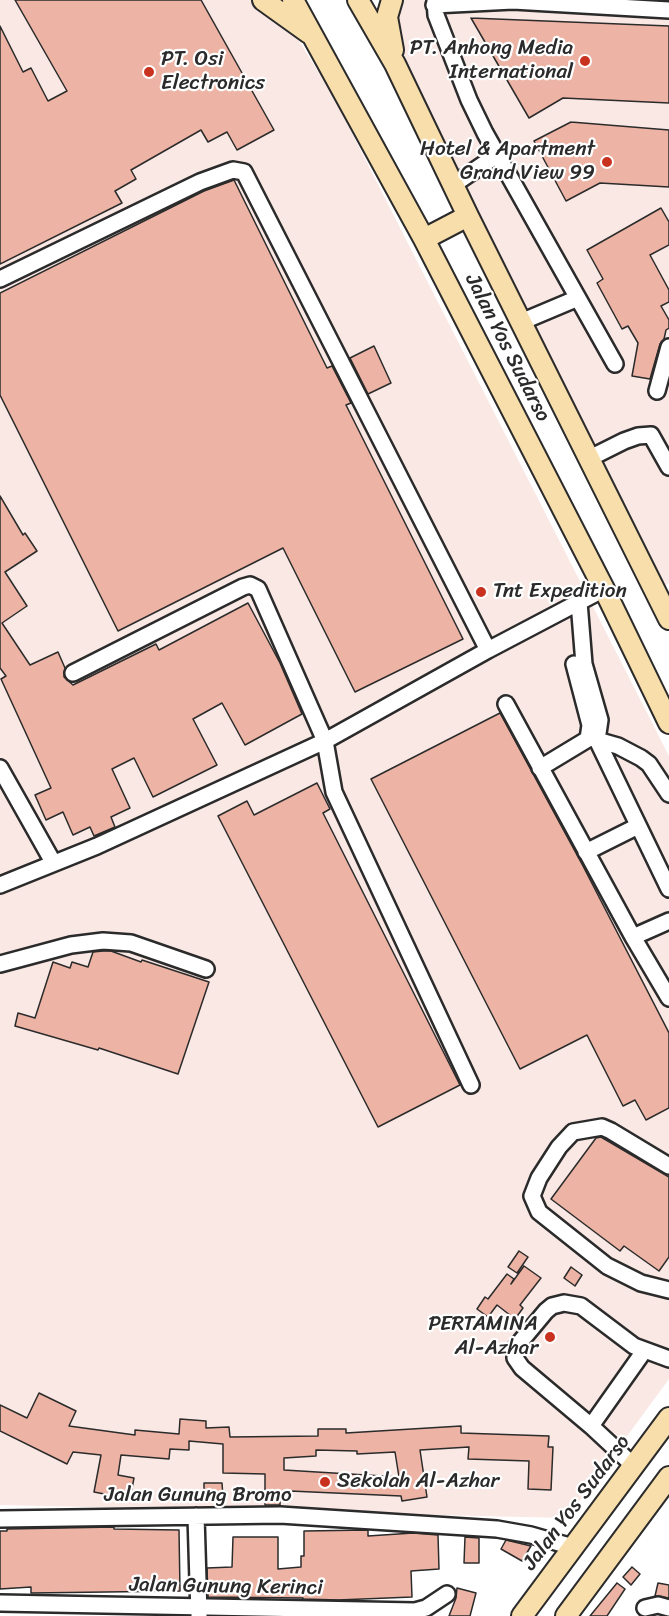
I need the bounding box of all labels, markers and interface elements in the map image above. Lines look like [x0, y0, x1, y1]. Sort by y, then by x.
place label: PT. Anhong Media International [410, 36, 573, 86]
place label: PT. Osi Electronics [161, 47, 265, 97]
marker: PT. Anhong Media International [578, 54, 592, 68]
marker: PT. Osi Electronics [142, 65, 156, 79]
place label: Hotel & Apartment Grand View 99 [420, 137, 595, 187]
marker: Hotel & Apartment Grand View 99 [600, 155, 614, 169]
street label: Jalan Yos Sudarso [459, 270, 555, 426]
place label: Tnt Expedition [493, 579, 627, 605]
marker: Tnt Expedition [474, 585, 488, 599]
place label: PERTAMINA Al-Azhar [428, 1312, 538, 1362]
marker: PERTAMINA Al-Azhar [543, 1330, 557, 1344]
street label: Jalan Yos Sudarso [518, 1431, 636, 1575]
place label: Sekolah Al-Azhar [337, 1469, 499, 1495]
marker: Sekolah Al-Azhar [318, 1475, 332, 1489]
street label: Jalan Gunung Bromo [104, 1483, 292, 1509]
street label: Jalan Gunung Kerinci [129, 1573, 323, 1601]

